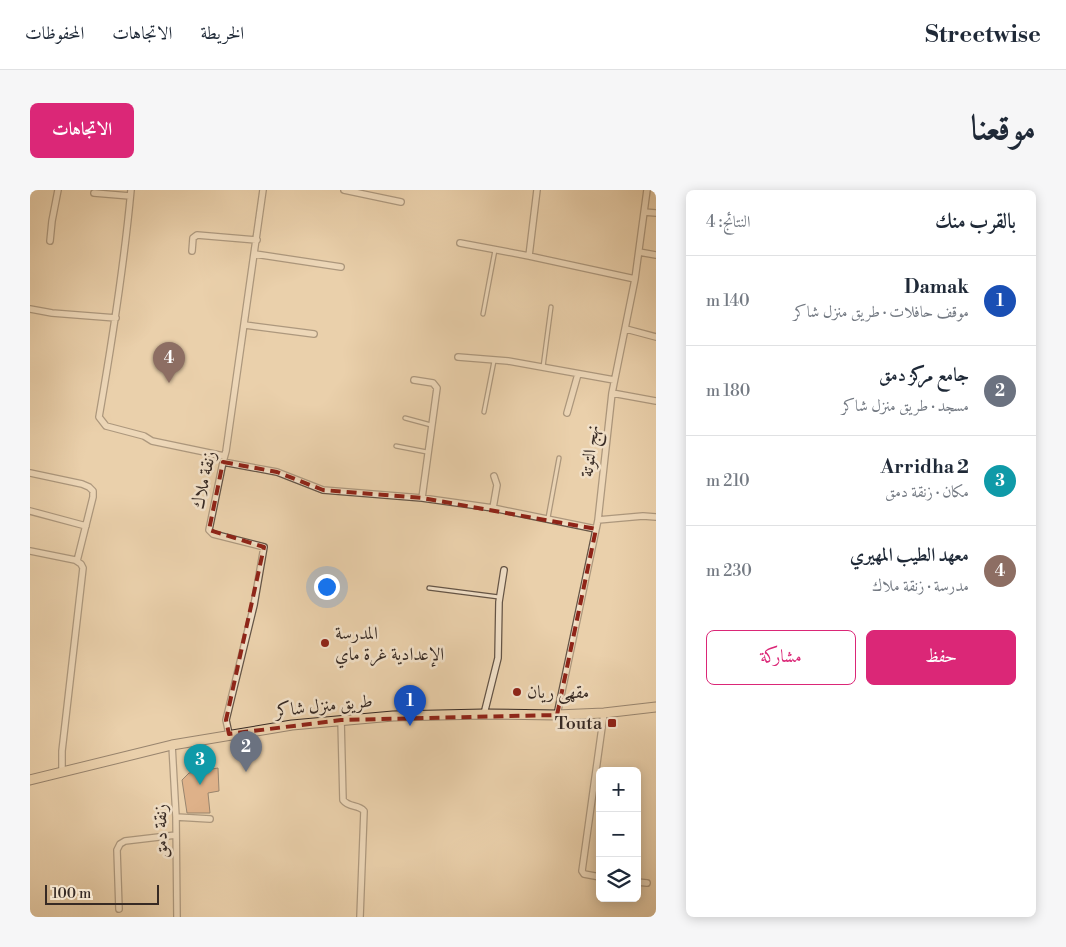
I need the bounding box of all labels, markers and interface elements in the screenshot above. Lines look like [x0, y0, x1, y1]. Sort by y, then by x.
text: Streetwise [925, 20, 1041, 50]
text: المحفوظات [25, 22, 84, 45]
text: الاتجاهات [112, 22, 172, 45]
text: الخريطة [200, 22, 244, 45]
button: الاتجاهات [30, 103, 134, 158]
text: موقعنا [971, 107, 1036, 150]
text: بالقرب منك [935, 209, 1016, 235]
text: النتائج: 4 [706, 212, 751, 232]
text: Damak [904, 275, 969, 299]
text: 140 m [706, 291, 750, 311]
text: 1 [996, 291, 1004, 311]
text: موقف حافلات · طريق منزل شاكر [793, 302, 969, 322]
pin: 4 [153, 342, 185, 383]
text: جامع مركز دمق [879, 363, 969, 387]
text: 180 m [706, 381, 750, 401]
text: 2 [995, 381, 1005, 401]
text: مسجد · طريق منزل شاكر [842, 396, 969, 416]
street label: نهج التوتة [575, 423, 609, 479]
street label: زنقة ملاك [187, 449, 221, 511]
text: Arridha 2 [881, 455, 969, 479]
text: 210 m [706, 471, 750, 491]
text: 3 [995, 471, 1005, 491]
text: مكان · زنقة دمق [885, 482, 969, 502]
text: معهد الطيب المهيري [850, 543, 969, 567]
text: 230 m [706, 561, 752, 581]
text: 4 [995, 561, 1005, 581]
your location [314, 574, 340, 600]
text: مدرسة · زنقة ملاك [872, 576, 969, 596]
place label: المدرسة الإعدادية غرة ماي [335, 622, 444, 669]
button: مشاركة [706, 630, 856, 685]
button: حفظ [866, 630, 1016, 685]
marker: المدرسة الإعدادية غرة ماي [319, 637, 331, 649]
place label: مقهى ريان [527, 681, 589, 704]
pin: 1 [394, 685, 426, 726]
marker: مقهى ريان [511, 686, 523, 698]
street label: طريق منزل شاكر [272, 689, 374, 723]
place label: Touta [555, 712, 603, 735]
marker: Touta [606, 717, 618, 729]
pin: 2 [230, 731, 262, 772]
pin: 3 [184, 744, 216, 785]
map controls [596, 767, 641, 902]
button: + [596, 767, 641, 812]
street label: زنقة دمق [149, 804, 173, 858]
button: − [596, 812, 641, 857]
button: layers [596, 857, 641, 902]
scale bar [45, 882, 159, 905]
text: 100 m [52, 885, 91, 903]

